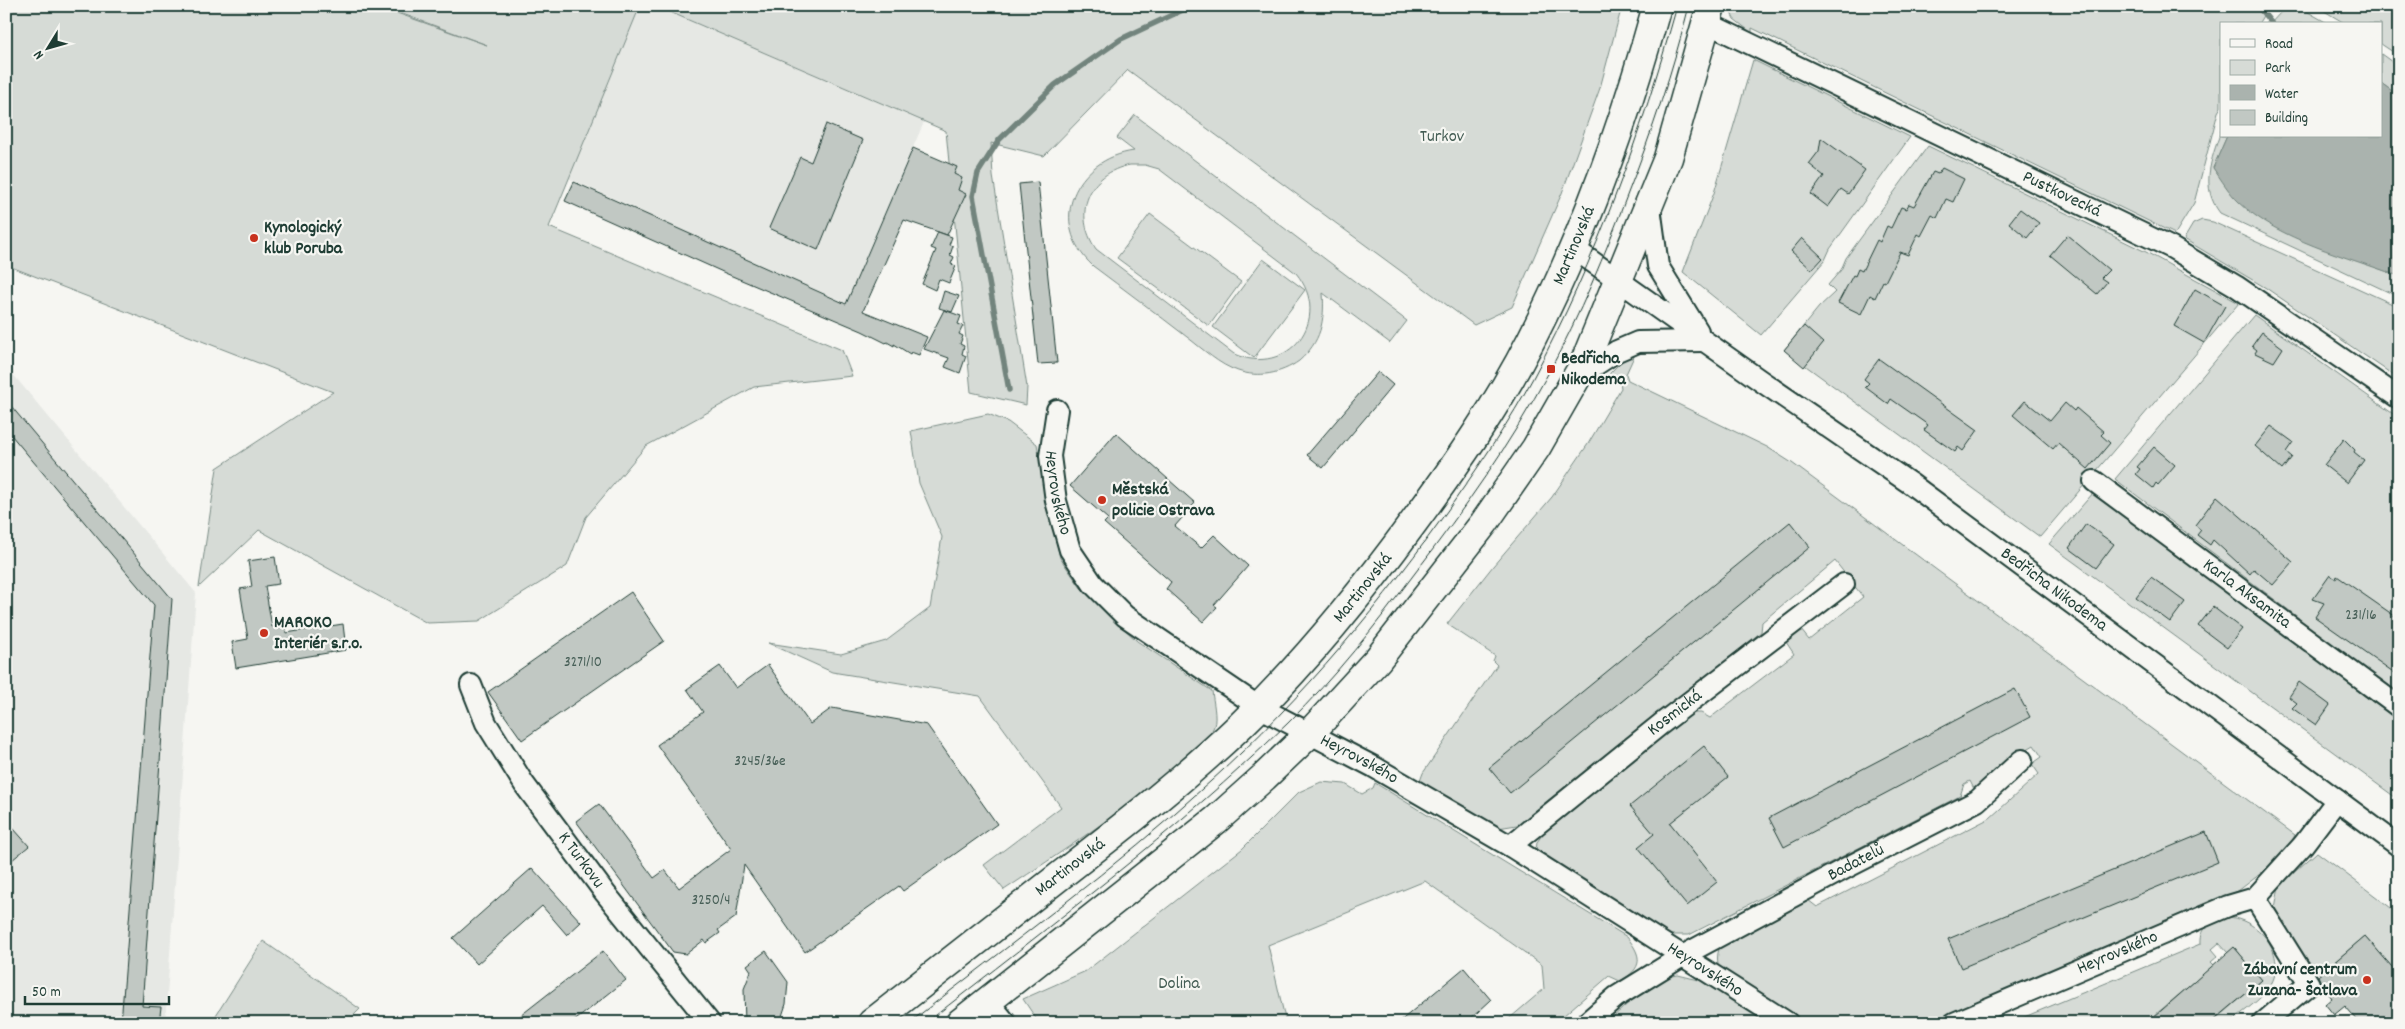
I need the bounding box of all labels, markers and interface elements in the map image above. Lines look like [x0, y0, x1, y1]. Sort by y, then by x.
north arrow [22, 22, 72, 72]
legend [2220, 22, 2382, 138]
text: Road [2265, 34, 2293, 56]
text: N [29, 46, 49, 63]
text: Park [2265, 58, 2291, 80]
text: Water [2265, 84, 2299, 106]
text: Building [2265, 108, 2308, 130]
park label: Turkov [1420, 125, 1465, 150]
street label: Pustkovecká [2018, 165, 2105, 224]
street label: Martinovská [1547, 202, 1602, 289]
place label: Kynologický klub Poruba [264, 216, 343, 262]
marker: Kynologický klub Poruba [248, 232, 260, 244]
place label: Bedřicha Nikodema [1561, 347, 1626, 393]
marker: Bedřicha Nikodema [1545, 363, 1557, 375]
street label: Heyrovského [1037, 449, 1078, 538]
place label: Městská policie Ostrava [1112, 478, 1215, 524]
marker: Městská policie Ostrava [1096, 494, 1108, 506]
street label: Bedřicha Nikodema [1995, 542, 2113, 638]
street label: Martinovská [1327, 548, 1399, 629]
street label: Karla Aksamita [2197, 553, 2296, 636]
house number: 231/16 [2345, 605, 2377, 627]
place label: MAROKO Interiér s.r.o. [274, 611, 362, 657]
marker: MAROKO Interiér s.r.o. [258, 627, 270, 639]
house number: 3271/10 [564, 652, 602, 674]
street label: Kosmická [1642, 684, 1708, 742]
street label: Heyrovského [1315, 728, 1403, 791]
house number: 3245/36e [734, 751, 786, 773]
street label: K Turkovu [551, 827, 610, 894]
street label: Martinovská [1030, 832, 1111, 903]
street label: Badatelů [1824, 838, 1889, 888]
house number: 3250/4 [692, 890, 730, 912]
street label: Heyrovského [2073, 925, 2162, 981]
street label: Heyrovského [1662, 936, 1748, 1004]
place label: Zábavní centrum Zuzana- Šatlava [2244, 958, 2358, 1004]
park label: Dolina [1158, 972, 1200, 997]
scale bar [25, 974, 169, 1006]
marker: Zábavní centrum Zuzana- Šatlava [2361, 974, 2373, 986]
text: 50 m [32, 982, 61, 1004]

